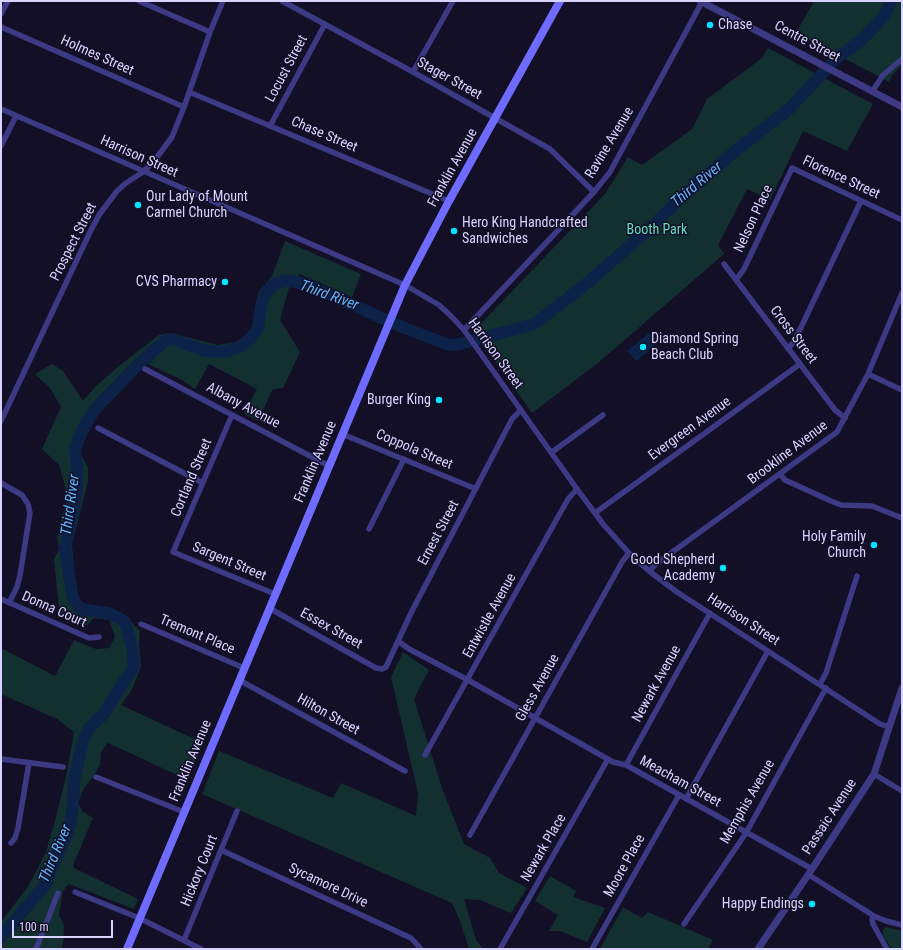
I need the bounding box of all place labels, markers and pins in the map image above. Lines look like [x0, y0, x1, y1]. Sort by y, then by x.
place label: Chase [718, 17, 752, 33]
marker: Chase [705, 20, 715, 30]
place label: Our Lady of Mount Carmel Church [146, 189, 248, 222]
marker: Our Lady of Mount Carmel Church [133, 200, 143, 210]
place label: Hero King Handcrafted Sandwiches [462, 215, 588, 248]
marker: Hero King Handcrafted Sandwiches [449, 226, 459, 236]
place label: CVS Pharmacy [136, 274, 217, 290]
marker: CVS Pharmacy [220, 277, 230, 287]
place label: Diamond Spring Beach Club [651, 331, 739, 364]
marker: Diamond Spring Beach Club [638, 342, 648, 352]
place label: Burger King [367, 392, 431, 408]
marker: Burger King [434, 395, 444, 405]
place label: Holy Family Church [802, 529, 866, 562]
marker: Holy Family Church [869, 540, 879, 550]
place label: Good Shepherd Academy [631, 552, 715, 584]
marker: Good Shepherd Academy [718, 563, 728, 573]
place label: Happy Endings [722, 896, 804, 912]
marker: Happy Endings [807, 899, 817, 909]

